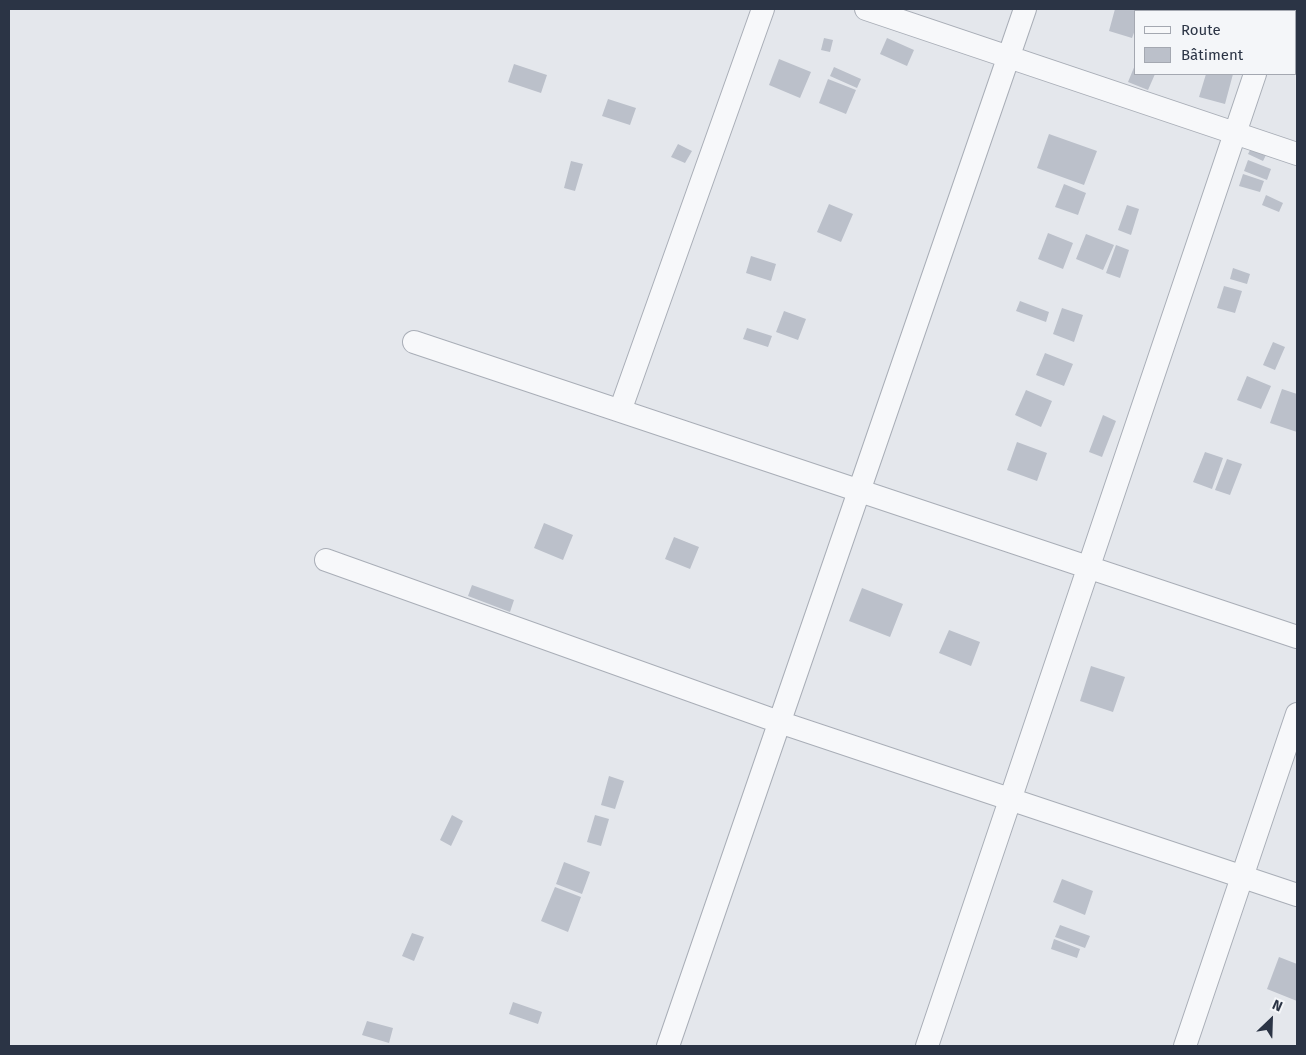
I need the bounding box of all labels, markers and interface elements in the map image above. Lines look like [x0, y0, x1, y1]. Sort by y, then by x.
legend [1134, 10, 1296, 75]
text: Route [1181, 21, 1221, 39]
text: Bâtiment [1181, 46, 1243, 64]
north arrow [1246, 995, 1296, 1045]
text: N [1270, 996, 1285, 1015]

